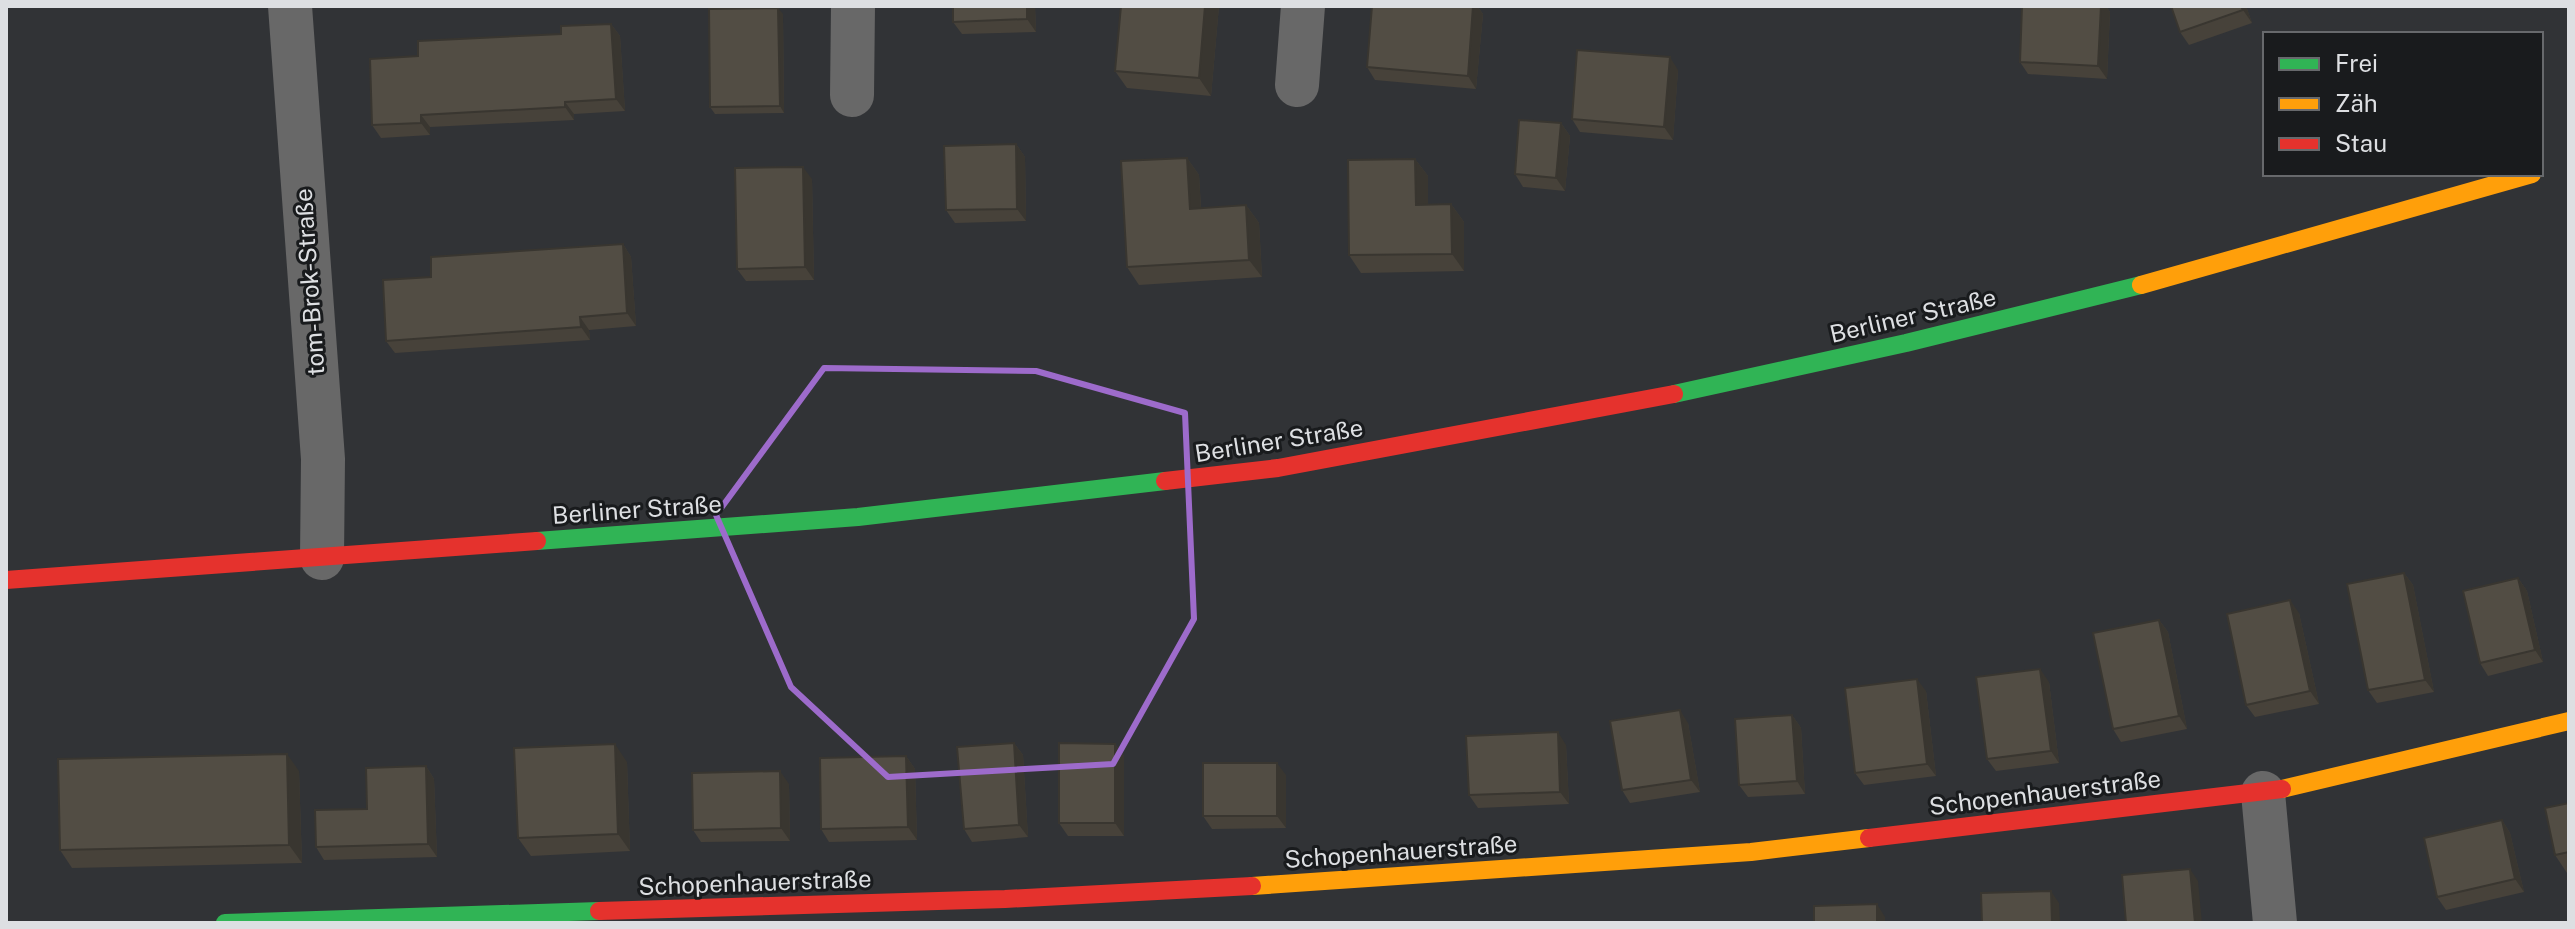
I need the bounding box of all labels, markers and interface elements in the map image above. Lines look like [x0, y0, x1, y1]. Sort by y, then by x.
legend [2263, 32, 2543, 176]
text: Frei [2335, 49, 2378, 77]
text: Zäh [2335, 89, 2378, 117]
text: Stau [2335, 129, 2387, 157]
street label: tom-Brok-Straße [288, 188, 330, 377]
street label: Berliner Straße [1827, 282, 1999, 348]
street label: Berliner Straße [1193, 413, 1365, 467]
street label: Berliner Straße [551, 489, 723, 529]
street label: Schopenhauerstraße [1927, 764, 2162, 820]
street label: Schopenhauerstraße [1284, 829, 1518, 873]
street label: Schopenhauerstraße [638, 864, 872, 900]

